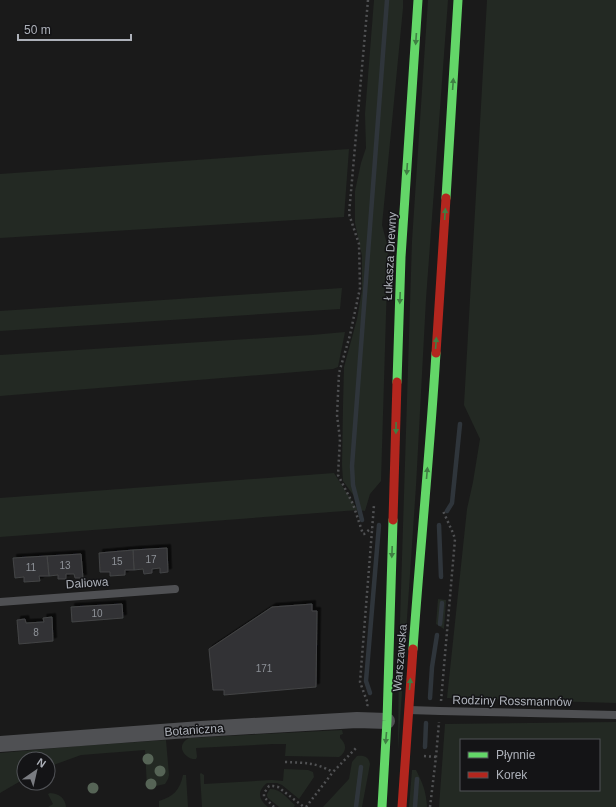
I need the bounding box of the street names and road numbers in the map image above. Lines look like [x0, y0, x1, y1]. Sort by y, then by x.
street label: Łukasza Drewny [381, 211, 399, 301]
street label: Daliowa [65, 575, 109, 591]
street label: Warszawska [390, 623, 410, 692]
street label: Rodziny Rossmannów [452, 693, 572, 709]
street label: Botaniczna [164, 721, 224, 739]

